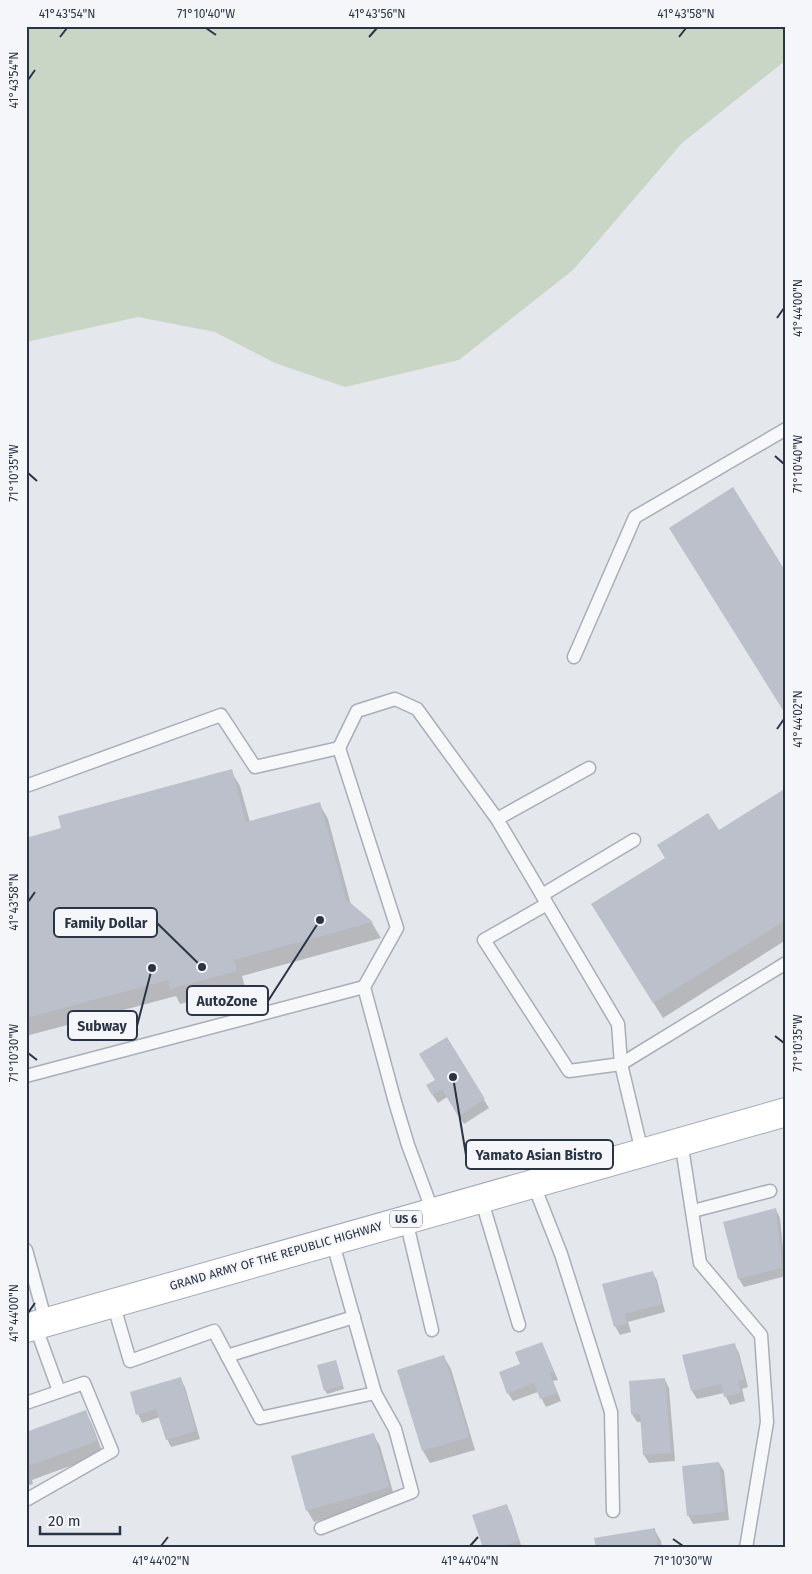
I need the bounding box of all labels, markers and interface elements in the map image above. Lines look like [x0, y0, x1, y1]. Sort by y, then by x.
text: 41°43'54"N [39, 7, 95, 21]
text: 71°10'40"W [177, 7, 235, 21]
text: 41°43'56"N [348, 7, 406, 21]
text: 41°43'58"N [657, 7, 715, 21]
text: 41°43'54"N [7, 52, 21, 108]
text: 41°44'00"N [791, 279, 805, 337]
text: 71°10'40"W [791, 435, 805, 493]
text: 71°10'35"W [7, 444, 21, 502]
text: 41°44'02"N [791, 690, 805, 748]
text: 41°43'58"N [7, 873, 21, 931]
callout: Family Dollar [54, 908, 157, 937]
text: Family Dollar [65, 915, 148, 932]
callout: AutoZone [187, 986, 268, 1015]
text: AutoZone [196, 993, 258, 1010]
callout: Subway [68, 1011, 137, 1040]
text: 71°10'35"W [791, 1014, 805, 1072]
text: Subway [77, 1018, 127, 1035]
text: 71°10'30"W [7, 1024, 21, 1082]
callout: Yamato Asian Bistro [466, 1140, 613, 1169]
text: Yamato Asian Bistro [474, 1147, 603, 1164]
road number: US 6 [390, 1210, 422, 1228]
street label: GRAND ARMY OF THE REPUBLIC HIGHWAY [168, 1219, 384, 1293]
text: 41°44'00"N [7, 1284, 21, 1342]
scale bar [40, 1504, 120, 1536]
text: 20 m [48, 1512, 81, 1530]
text: 41°44'02"N [132, 1554, 190, 1568]
text: 41°44'04"N [441, 1554, 499, 1568]
text: 71°10'30"W [654, 1554, 712, 1568]

